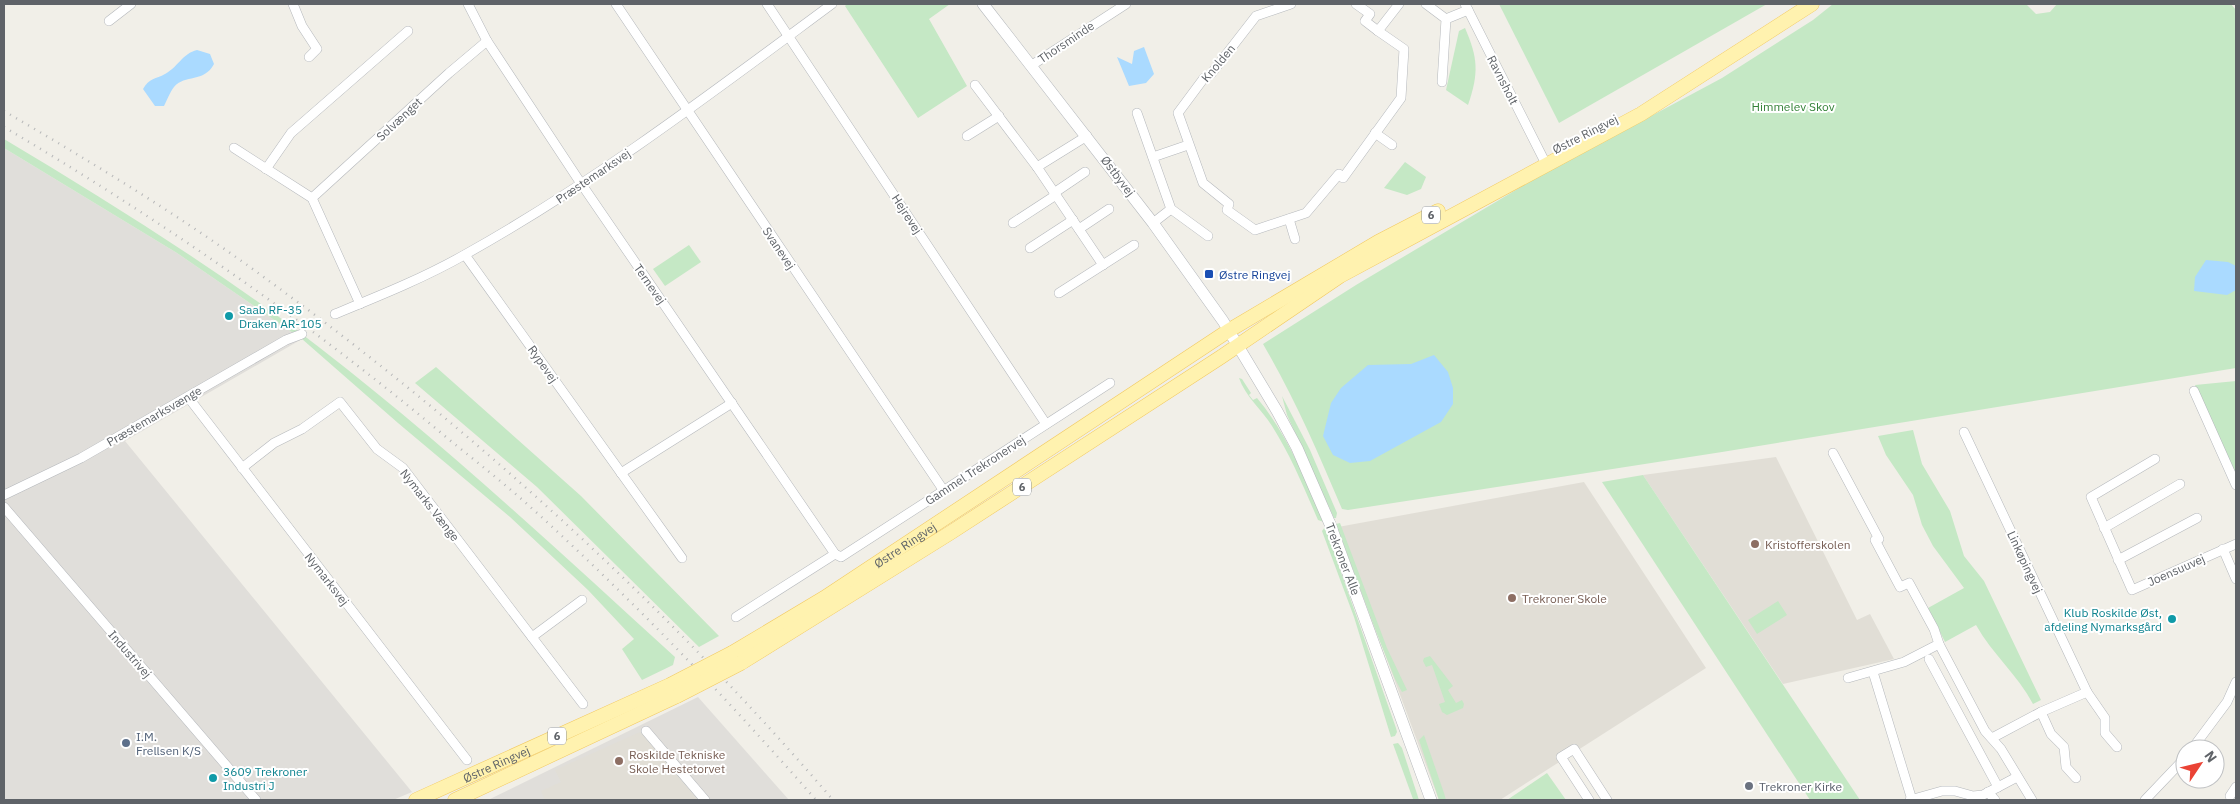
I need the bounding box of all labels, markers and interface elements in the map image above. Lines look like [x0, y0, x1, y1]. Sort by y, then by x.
street label: Thorsminde [1035, 18, 1097, 66]
street label: Knolden [1198, 41, 1238, 85]
street label: Ravnsholt [1484, 53, 1522, 107]
street label: Solvænget [373, 94, 425, 144]
park label: Himmelev Skov [1751, 99, 1835, 114]
street label: Østre Ringvej [1550, 111, 1620, 157]
street label: Præstemarksvej [553, 145, 633, 207]
street label: Østbyvej [1098, 153, 1138, 199]
street label: Hejrevej [889, 191, 925, 237]
road number: 6 [1422, 206, 1440, 224]
street label: Svanevej [759, 224, 799, 272]
street label: Ternevej [631, 261, 669, 307]
place label: Østre Ringvej [1219, 267, 1290, 282]
marker: Østre Ringvej [1203, 268, 1215, 280]
place label: Saab RF-35 Draken AR-105 [239, 302, 322, 331]
marker: Saab RF-35 Draken AR-105 [223, 310, 235, 322]
street label: Rypevej [525, 342, 561, 386]
street label: Præstemarksvænge [104, 382, 205, 449]
street label: Gammel Trekronervej [922, 432, 1028, 508]
street label: Nymarks Vænge [397, 466, 463, 544]
road number: 6 [1013, 478, 1031, 496]
street label: Østre Ringvej [871, 519, 939, 571]
street label: Trekroner Alle [1322, 521, 1364, 598]
street label: Linkøpingvej [2004, 528, 2046, 596]
place label: Kristofferskolen [1765, 537, 1851, 552]
marker: Kristofferskolen [1749, 538, 1761, 550]
street label: Nymarksvej [302, 550, 352, 608]
street label: Joensuuvej [2145, 551, 2207, 589]
place label: Trekroner Skole [1522, 591, 1607, 606]
marker: Trekroner Skole [1506, 592, 1518, 604]
place label: Klub Roskilde Øst, afdeling Nymarksgård [2044, 605, 2162, 634]
marker: Klub Roskilde Øst, afdeling Nymarksgård [2166, 613, 2178, 625]
street label: Industrivej [105, 627, 155, 681]
road number: 6 [548, 728, 566, 744]
place label: I.M. Frellsen K/S [136, 729, 201, 758]
marker: I.M. Frellsen K/S [120, 737, 132, 749]
north arrow [2175, 739, 2225, 789]
street label: Østre Ringvej [460, 742, 532, 785]
place label: Roskilde Tekniske Skole Hestetorvet [629, 747, 726, 776]
text: N [2200, 747, 2221, 766]
marker: Roskilde Tekniske Skole Hestetorvet [613, 755, 625, 767]
place label: 3609 Trekroner Industri J [223, 764, 308, 793]
marker: 3609 Trekroner Industri J [207, 772, 219, 784]
place label: Trekroner Kirke [1759, 779, 1842, 794]
marker: Trekroner Kirke [1743, 780, 1755, 792]

